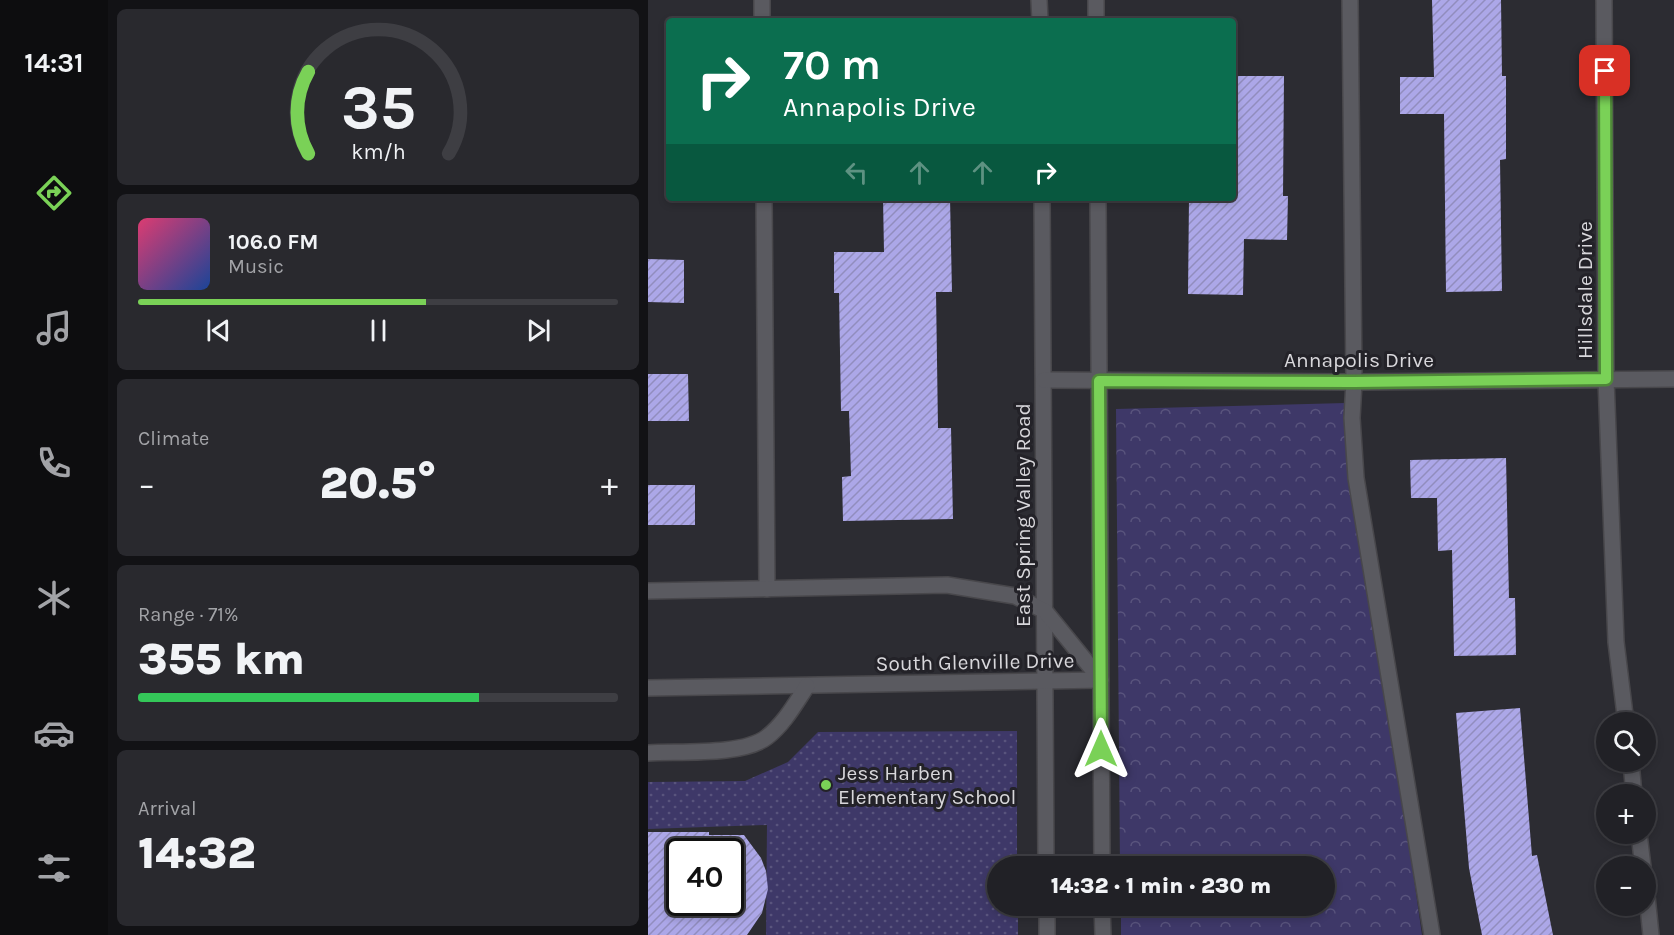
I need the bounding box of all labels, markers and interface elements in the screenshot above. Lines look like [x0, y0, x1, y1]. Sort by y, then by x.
text: 70 m [783, 40, 881, 90]
icon: right [684, 42, 762, 120]
pin [1579, 45, 1630, 96]
text: 14:31 [24, 47, 84, 79]
icon: arrive [1588, 54, 1621, 87]
text: 35 [340, 71, 416, 144]
text: Annapolis Drive [783, 91, 976, 123]
text: km/h [351, 139, 405, 164]
icon: left [840, 156, 873, 189]
icon: ahead [903, 156, 936, 189]
icon: ahead [966, 156, 999, 189]
icon: right [1029, 156, 1062, 189]
icon: directions [33, 172, 75, 214]
street label: Hillsdale Drive [1573, 221, 1597, 359]
text: 106.0 FM [228, 229, 319, 255]
text: Music [228, 255, 284, 278]
icon: music [33, 307, 75, 349]
icon: previous [202, 314, 235, 347]
icon: pause [362, 314, 395, 347]
icon: next [522, 314, 555, 347]
street label: Annapolis Drive [1284, 348, 1434, 372]
street label: East Spring Valley Road [1011, 403, 1035, 627]
text: Climate [138, 427, 209, 450]
icon: phone [33, 442, 75, 484]
text: 20.5° [320, 457, 436, 509]
text: − [138, 465, 155, 503]
text: + [601, 465, 618, 503]
icon: climate [33, 577, 75, 619]
text: Range · 71% [138, 603, 238, 626]
text: 355 km [138, 633, 305, 685]
street label: South Glenville Drive [875, 648, 1075, 676]
icon: car [33, 712, 75, 754]
map controls [1596, 712, 1656, 916]
button: search [1596, 712, 1656, 772]
position arrow [1069, 717, 1133, 781]
place label: Jess Harben Elementary School [838, 761, 1016, 809]
marker: Jess Harben Elementary School [819, 778, 833, 792]
button: + [1596, 784, 1656, 844]
text: Arrival [138, 797, 197, 820]
text: 14:32 [138, 827, 256, 879]
speed limit sign: 40 [666, 838, 744, 916]
icon: filters [33, 847, 75, 889]
button: − [1596, 856, 1656, 916]
text: 14:32 · 1 min · 230 m [1051, 873, 1271, 899]

